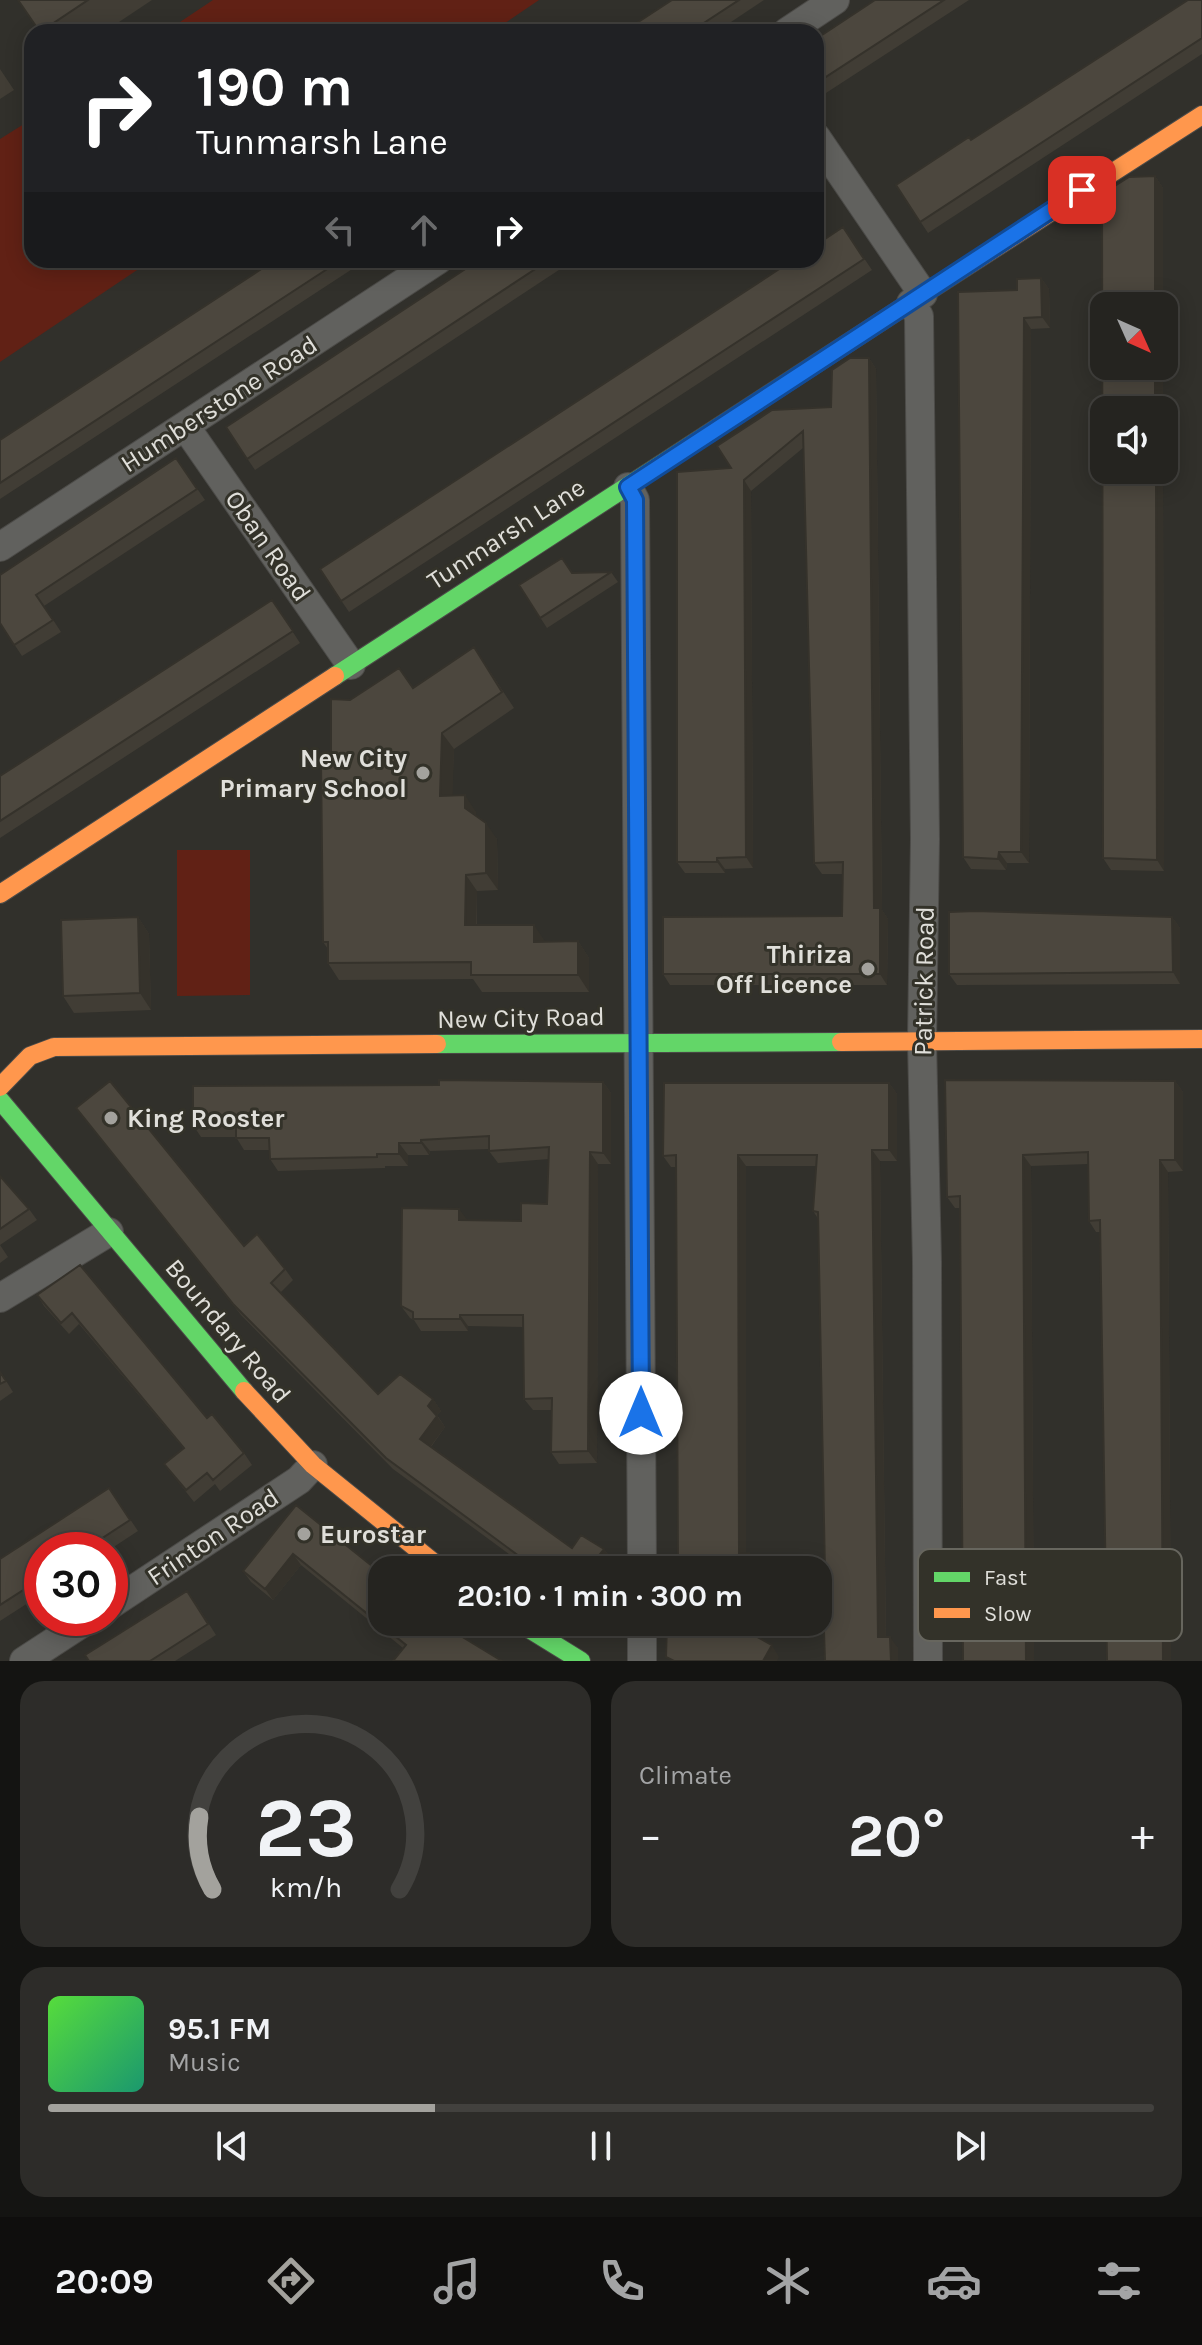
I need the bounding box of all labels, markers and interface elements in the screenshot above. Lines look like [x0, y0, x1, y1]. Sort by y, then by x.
text: 190 m [196, 54, 353, 119]
icon: right [64, 56, 168, 160]
text: Tunmarsh Lane [196, 121, 448, 163]
pin [1048, 156, 1116, 224]
icon: arrive [1060, 168, 1104, 212]
icon: left [318, 208, 362, 252]
icon: ahead [402, 208, 446, 252]
icon: right [486, 208, 530, 252]
north arrow [1090, 292, 1178, 380]
map controls [1090, 292, 1178, 484]
street label: Humberstone Road [115, 329, 323, 479]
button: sound [1090, 396, 1178, 484]
street label: Tunmarsh Lane [421, 472, 591, 596]
street label: Oban Road [219, 485, 317, 607]
place label: New City Primary School [220, 743, 407, 804]
marker: New City Primary School [414, 764, 432, 782]
street label: Patrick Road [907, 906, 941, 1056]
place label: Thiriza Off Licence [716, 939, 852, 1000]
marker: Thiriza Off Licence [859, 960, 877, 978]
street label: New City Road [437, 1001, 605, 1035]
place label: King Rooster [127, 1103, 285, 1134]
marker: King Rooster [102, 1109, 120, 1127]
street label: Boundary Road [159, 1252, 297, 1410]
position arrow [599, 1371, 683, 1455]
street label: Frinton Road [141, 1482, 285, 1592]
place label: Eurostar [320, 1519, 427, 1550]
marker: Eurostar [295, 1525, 313, 1543]
speed limit sign: 30 [24, 1532, 128, 1636]
legend [918, 1549, 1182, 1641]
text: Fast [984, 1565, 1027, 1591]
text: 20:10 · 1 min · 300 m [457, 1578, 743, 1614]
text: Slow [984, 1601, 1031, 1627]
text: Climate [639, 1760, 732, 1791]
text: 23 [254, 1780, 357, 1877]
text: 20° [848, 1801, 945, 1871]
text: − [639, 1810, 662, 1861]
text: + [1131, 1810, 1154, 1861]
text: km/h [269, 1871, 342, 1904]
text: 95.1 FM [168, 2011, 271, 2047]
text: Music [168, 2047, 241, 2078]
icon: previous [210, 2124, 254, 2168]
icon: pause [579, 2124, 623, 2168]
icon: next [948, 2124, 992, 2168]
icon: directions [263, 2253, 319, 2309]
icon: music [429, 2253, 485, 2309]
icon: phone [594, 2253, 650, 2309]
icon: climate [760, 2253, 816, 2309]
icon: car [926, 2253, 982, 2309]
icon: filters [1091, 2253, 1147, 2309]
text: 20:09 [55, 2260, 154, 2302]

